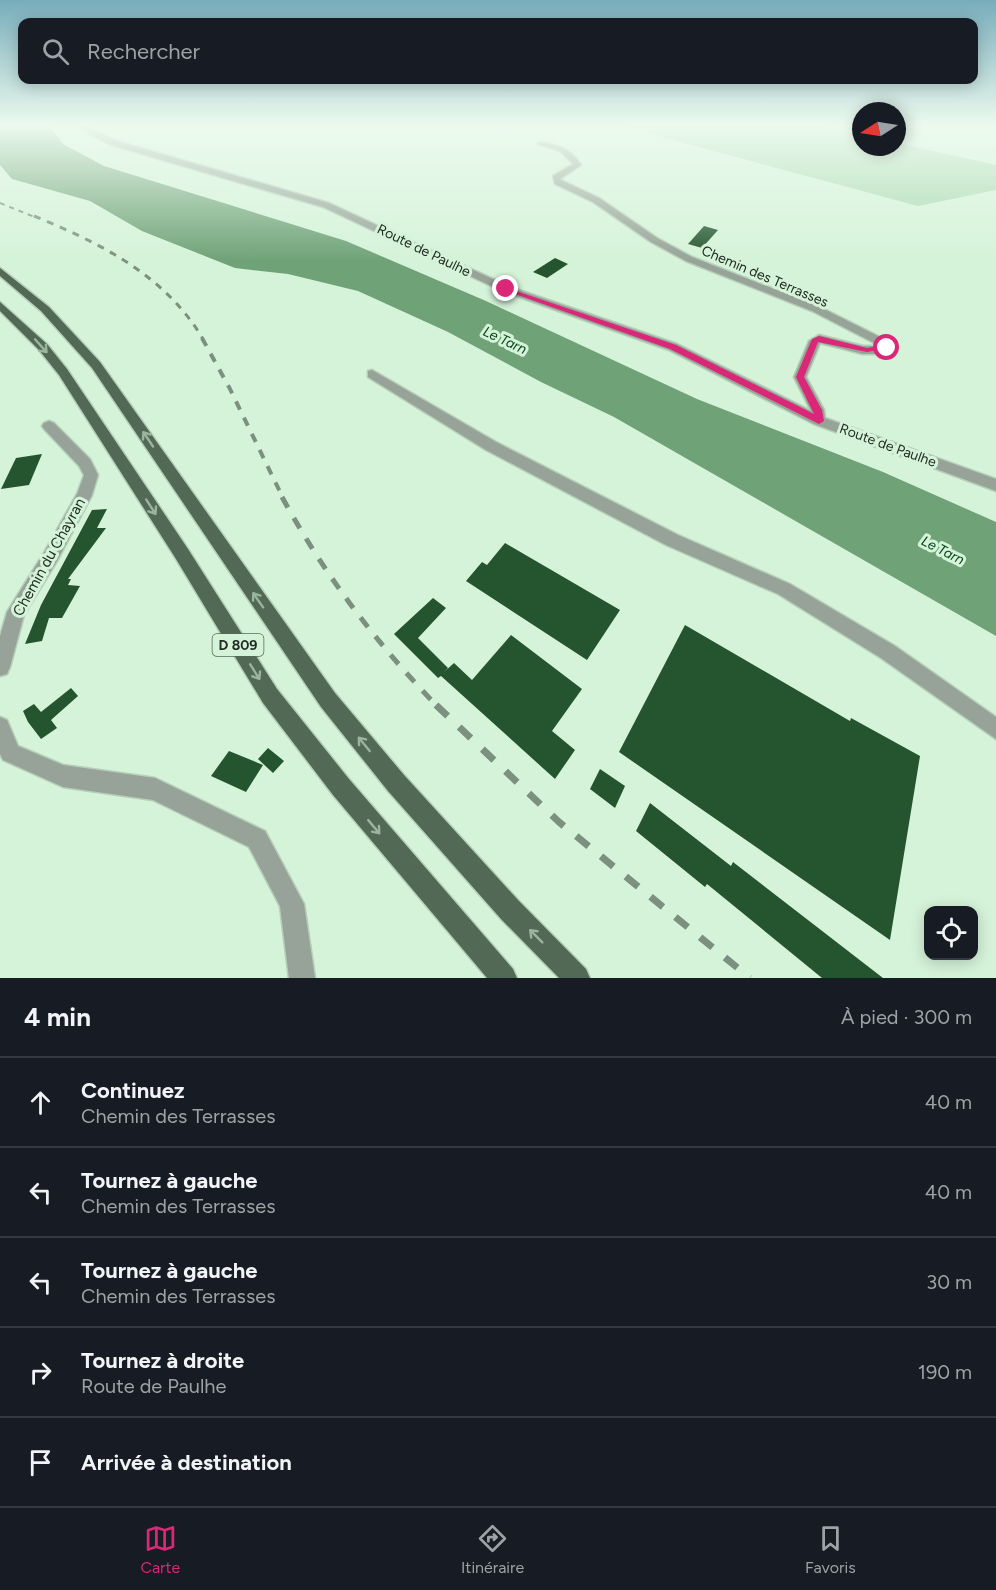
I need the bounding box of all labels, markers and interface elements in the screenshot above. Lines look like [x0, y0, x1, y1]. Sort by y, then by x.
search box [18, 18, 978, 84]
icon: search [39, 35, 72, 68]
text: Rechercher [87, 38, 200, 65]
north arrow [852, 102, 906, 156]
street label: Route de Paulhe [374, 220, 474, 281]
street label: Chemin des Terrasses [699, 242, 831, 311]
route end [492, 275, 518, 301]
water label: Le Tarn [480, 323, 529, 358]
route start [873, 334, 899, 360]
one-way arrow [34, 338, 48, 353]
street label: Route de Paulhe [837, 420, 939, 471]
one-way arrow [142, 432, 154, 448]
street label: Chemin du Chayran [9, 495, 89, 619]
one-way arrow [145, 498, 157, 515]
water label: Le Tarn [918, 532, 967, 569]
one-way arrow [252, 593, 264, 609]
road number: D 809 [212, 634, 264, 656]
one-way arrow [250, 663, 262, 680]
one-way arrow [358, 736, 371, 752]
one-way arrow [367, 819, 380, 835]
map controls [924, 906, 978, 960]
button: locate [924, 906, 978, 960]
one-way arrow [529, 929, 543, 944]
text: 4 min [24, 1001, 91, 1033]
text: À pied · 300 m [841, 1005, 972, 1029]
text: Continuez [81, 1077, 185, 1104]
icon: ahead [24, 1086, 57, 1119]
text: 40 m [925, 1090, 972, 1114]
text: Chemin des Terrasses [81, 1104, 275, 1128]
text: Tournez à gauche [81, 1167, 257, 1194]
icon: left [24, 1176, 57, 1209]
text: 40 m [925, 1180, 972, 1204]
text: Chemin des Terrasses [81, 1194, 275, 1218]
text: Tournez à gauche [81, 1257, 257, 1284]
icon: left [24, 1266, 57, 1299]
text: 30 m [926, 1270, 972, 1294]
text: Chemin des Terrasses [81, 1284, 275, 1308]
text: Tournez à droite [81, 1347, 244, 1374]
icon: right [24, 1356, 57, 1389]
text: 190 m [918, 1360, 972, 1384]
text: Route de Paulhe [81, 1374, 226, 1398]
icon: arrive [24, 1446, 57, 1479]
text: Arrivée à destination [81, 1449, 292, 1476]
tab: Carte [140, 1522, 180, 1577]
tab: Itinéraire [461, 1522, 524, 1577]
tab: Favoris [805, 1522, 856, 1577]

